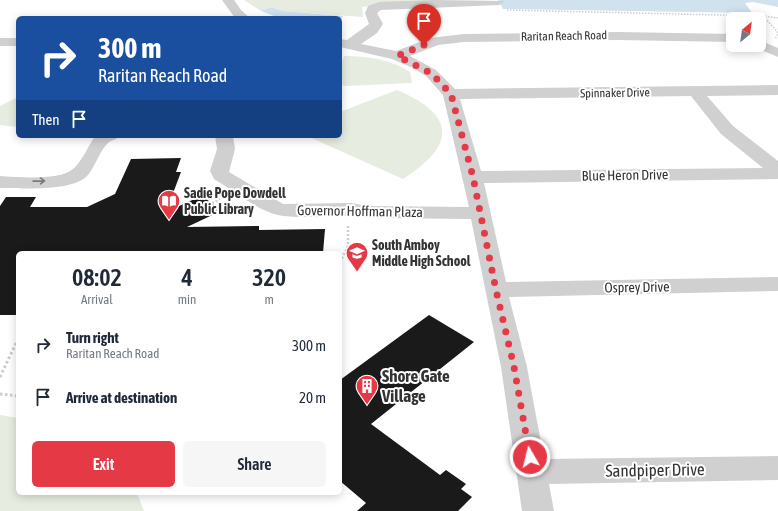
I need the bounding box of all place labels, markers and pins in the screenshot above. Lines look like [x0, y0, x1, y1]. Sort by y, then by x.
pin [407, 4, 441, 45]
place label: Sadie Pope Dowdell Public Library [184, 185, 286, 217]
library icon: Sadie Pope Dowdell Public Library [156, 188, 182, 221]
place label: South Amboy Middle High School [372, 237, 471, 269]
school or university icon: South Amboy Middle High School [344, 240, 370, 273]
place label: Shore Gate Village [381, 366, 450, 406]
building icon: Shore Gate Village [354, 373, 380, 406]

